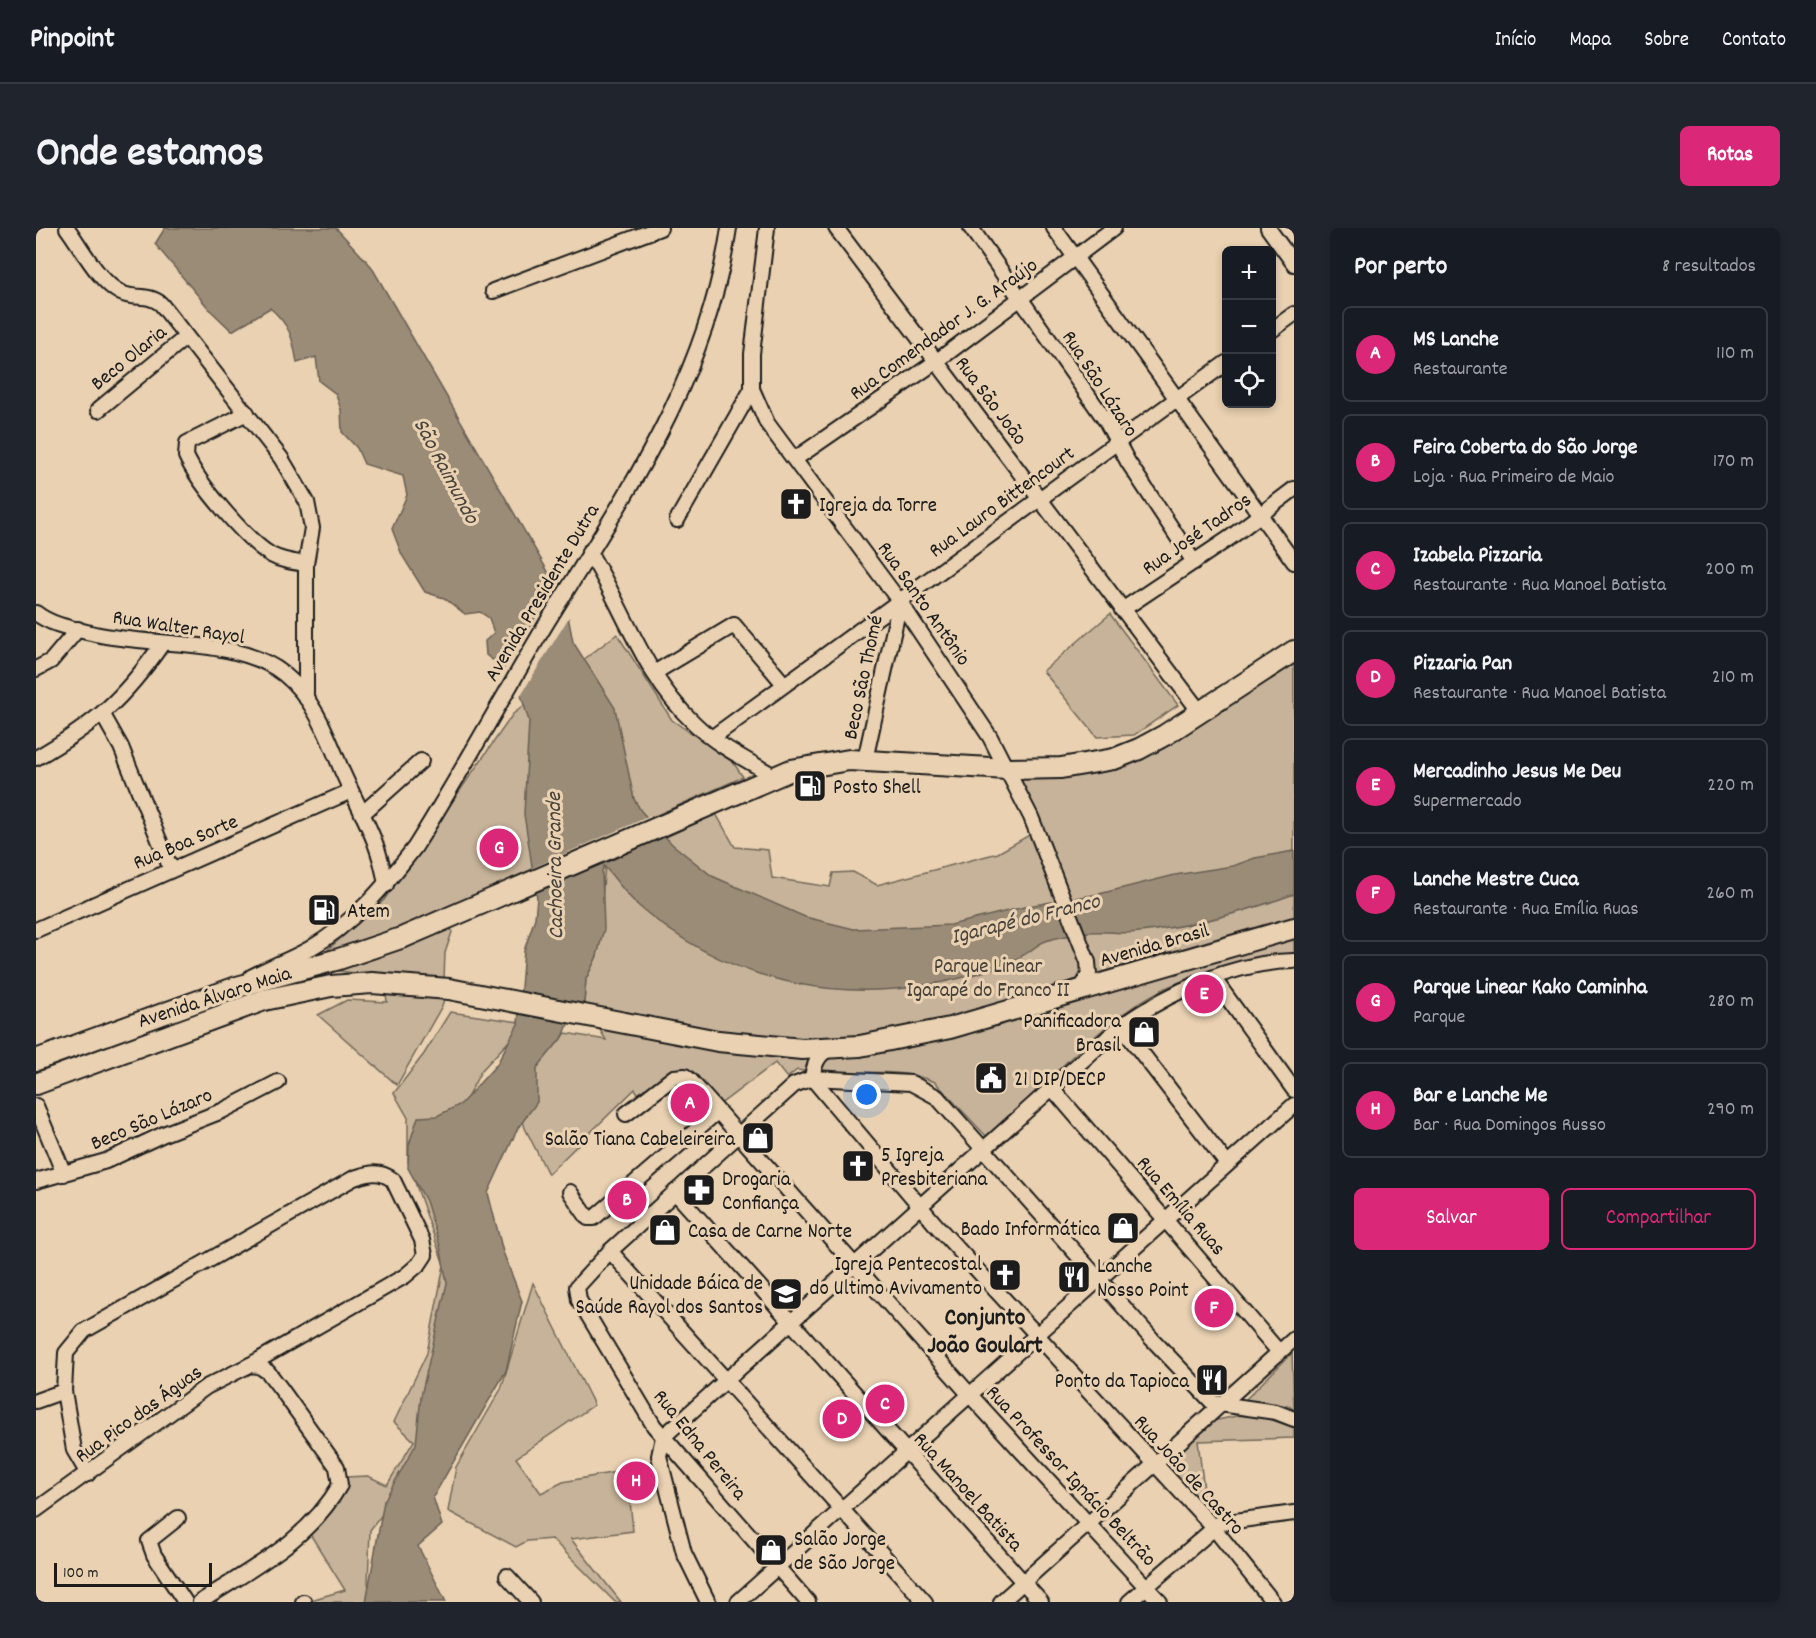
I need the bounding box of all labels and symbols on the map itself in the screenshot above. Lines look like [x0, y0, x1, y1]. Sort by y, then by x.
street label: Rua Comendador J. G. Araújo [844, 252, 1045, 409]
street label: Beco Olaria [85, 319, 175, 399]
street label: Rua São Lázaro [1053, 325, 1144, 444]
street label: Rua São João [946, 351, 1033, 453]
water label: São Raimundo [404, 413, 486, 531]
street label: Rua Lauro Bittencourt [924, 440, 1082, 567]
church icon: Igreja da Torre [778, 486, 814, 522]
street label: Rua José Tadros [1137, 487, 1259, 584]
place label: Igreja da Torre [819, 492, 937, 522]
street label: Avenida Presidente Dutra [479, 498, 609, 688]
street label: Rua Santo Antônio [868, 536, 977, 673]
street label: Rua Walter Rayol [110, 604, 247, 654]
street label: Beco São Thomé [837, 613, 893, 743]
fuel station icon: Posto Shell [792, 768, 828, 804]
place label: Posto Shell [833, 774, 921, 804]
water label: Cachoeira Grande [540, 791, 573, 940]
street label: Rua Boa Sorte [129, 808, 243, 879]
pin: G [480, 826, 518, 870]
water label: Igarapé do Franco [948, 887, 1105, 954]
fuel station icon: Atem [306, 892, 342, 928]
place label: Atem [347, 898, 390, 928]
street label: Avenida Brasil [1096, 917, 1213, 977]
park label: Parque Linear Igarapé do Franco II [906, 953, 1070, 1007]
street label: Avenida Álvaro Maia [134, 960, 297, 1038]
pin: E [1184, 972, 1224, 1017]
place label: Panificadora Brasil [1023, 1008, 1122, 1062]
shop icon: Panificadora Brasil [1126, 1014, 1162, 1050]
public building icon: 21 DIP/DECP [973, 1060, 1009, 1096]
place label: 21 DIP/DECP [1014, 1066, 1106, 1096]
pin: A [670, 1080, 710, 1126]
your location [852, 1080, 881, 1109]
street label: Beco São Lázaro [87, 1082, 218, 1160]
shop icon: Salão Tiana Cabeleireira [740, 1120, 776, 1156]
place label: Salão Tiana Cabeleireira [545, 1126, 736, 1156]
place label: 5 Igreja Presbiteriana [881, 1142, 989, 1196]
church icon: 5 Igreja Presbiteriana [840, 1148, 876, 1184]
street label: Rua Emília Ruas [1128, 1151, 1231, 1263]
place label: Drogaria Confiança [722, 1166, 800, 1220]
pharmacy icon: Drogaria Confiança [681, 1172, 717, 1208]
pin: B [608, 1178, 646, 1222]
shop icon: Bado Informática [1105, 1210, 1141, 1246]
shop icon: Casa de Carne Norte [647, 1212, 683, 1248]
place label: Bado Informática [961, 1216, 1101, 1246]
place label: Casa de Carne Norte [688, 1218, 852, 1248]
place label: Igreja Pentecostal do Ultimo Avivamento [810, 1251, 982, 1305]
place label: Lanche Nosso Point [1097, 1253, 1189, 1307]
church icon: Igreja Pentecostal do Ultimo Avivamento [987, 1257, 1023, 1293]
restaurant icon: Lanche Nosso Point [1056, 1259, 1092, 1295]
place label: Unidade Báica de Saúde Rayol dos Santos [576, 1270, 763, 1324]
school or university icon: Unidade Báica de Saúde Rayol dos Santos [768, 1276, 804, 1312]
pin: F [1194, 1286, 1234, 1330]
district label: Conjunto João Goulart [927, 1302, 1043, 1364]
street label: Rua Pico das Águas [70, 1359, 210, 1472]
restaurant icon: Ponto da Tapioca [1194, 1362, 1230, 1398]
place label: Ponto da Tapioca [1055, 1368, 1190, 1398]
street label: Rua Professor Ignácio Beltrão [977, 1380, 1162, 1575]
pin: C [866, 1382, 904, 1426]
street label: Rua Edna Pereira [645, 1384, 754, 1509]
pin: D [822, 1396, 862, 1442]
street label: Rua João de Castro [1125, 1409, 1250, 1543]
street label: Rua Manoel Batista [905, 1426, 1030, 1560]
pin: H [616, 1458, 656, 1504]
place label: Salão Jorge de São Jorge [794, 1526, 895, 1580]
shop icon: Salão Jorge de São Jorge [753, 1532, 789, 1568]
scale bar [54, 1560, 212, 1588]

